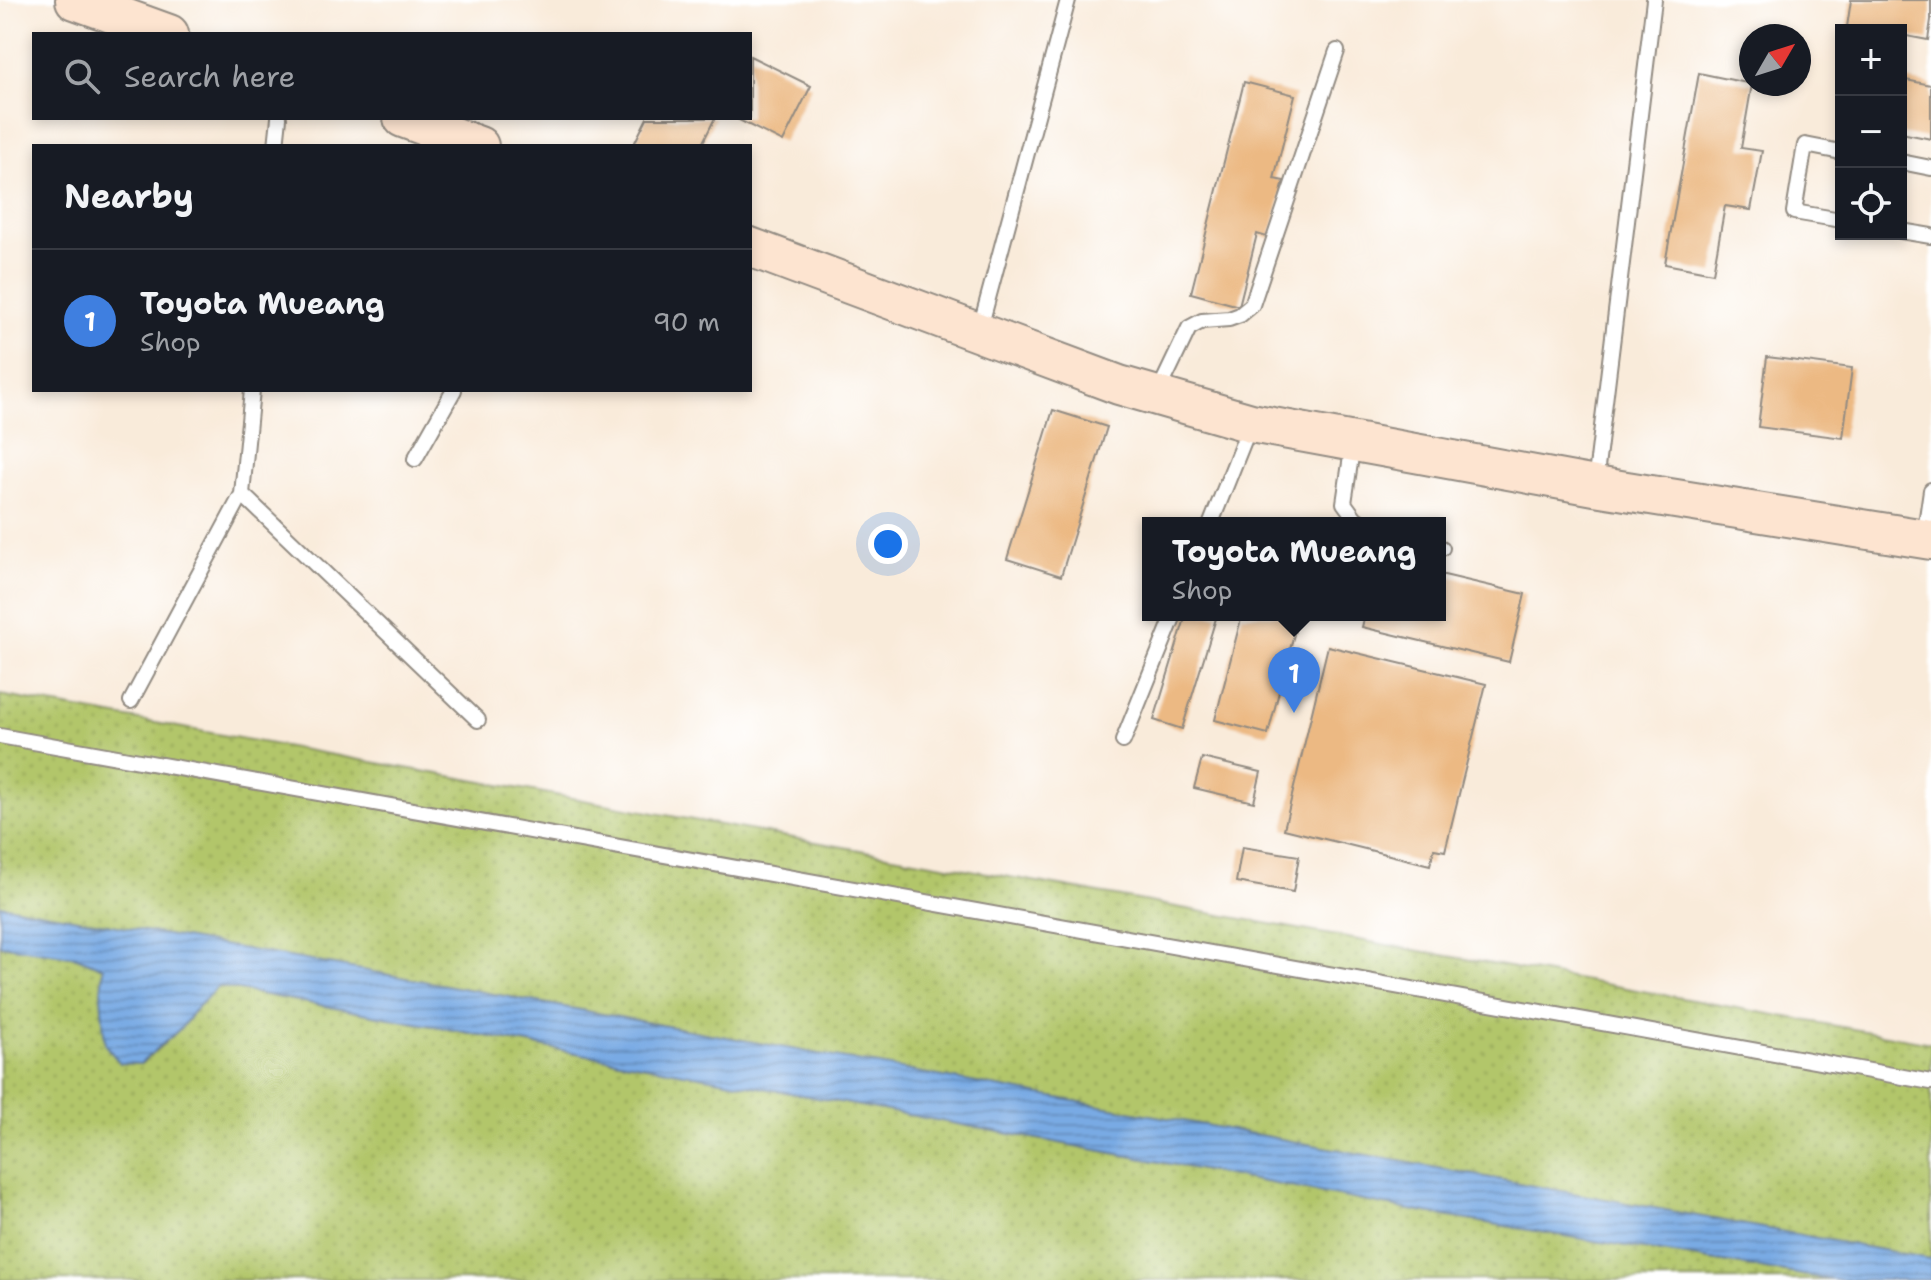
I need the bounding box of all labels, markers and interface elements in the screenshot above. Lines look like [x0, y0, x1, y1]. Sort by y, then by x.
north arrow [1739, 24, 1811, 96]
map controls [1835, 24, 1907, 240]
button: + [1835, 24, 1907, 96]
search box [32, 32, 752, 120]
icon: search [60, 54, 104, 98]
text: Search here [124, 56, 295, 97]
button: − [1835, 96, 1907, 168]
button: locate [1835, 168, 1907, 240]
text: Nearby [64, 173, 194, 219]
text: Toyota Mueang [140, 283, 384, 324]
text: 1 [84, 304, 96, 339]
text: 90 m [653, 304, 720, 339]
text: Shop [140, 324, 201, 359]
popup [1142, 517, 1446, 621]
your location [868, 524, 908, 564]
text: Toyota Mueang [1172, 531, 1416, 572]
text: Shop [1172, 572, 1232, 607]
pin: 1 [1268, 647, 1320, 713]

